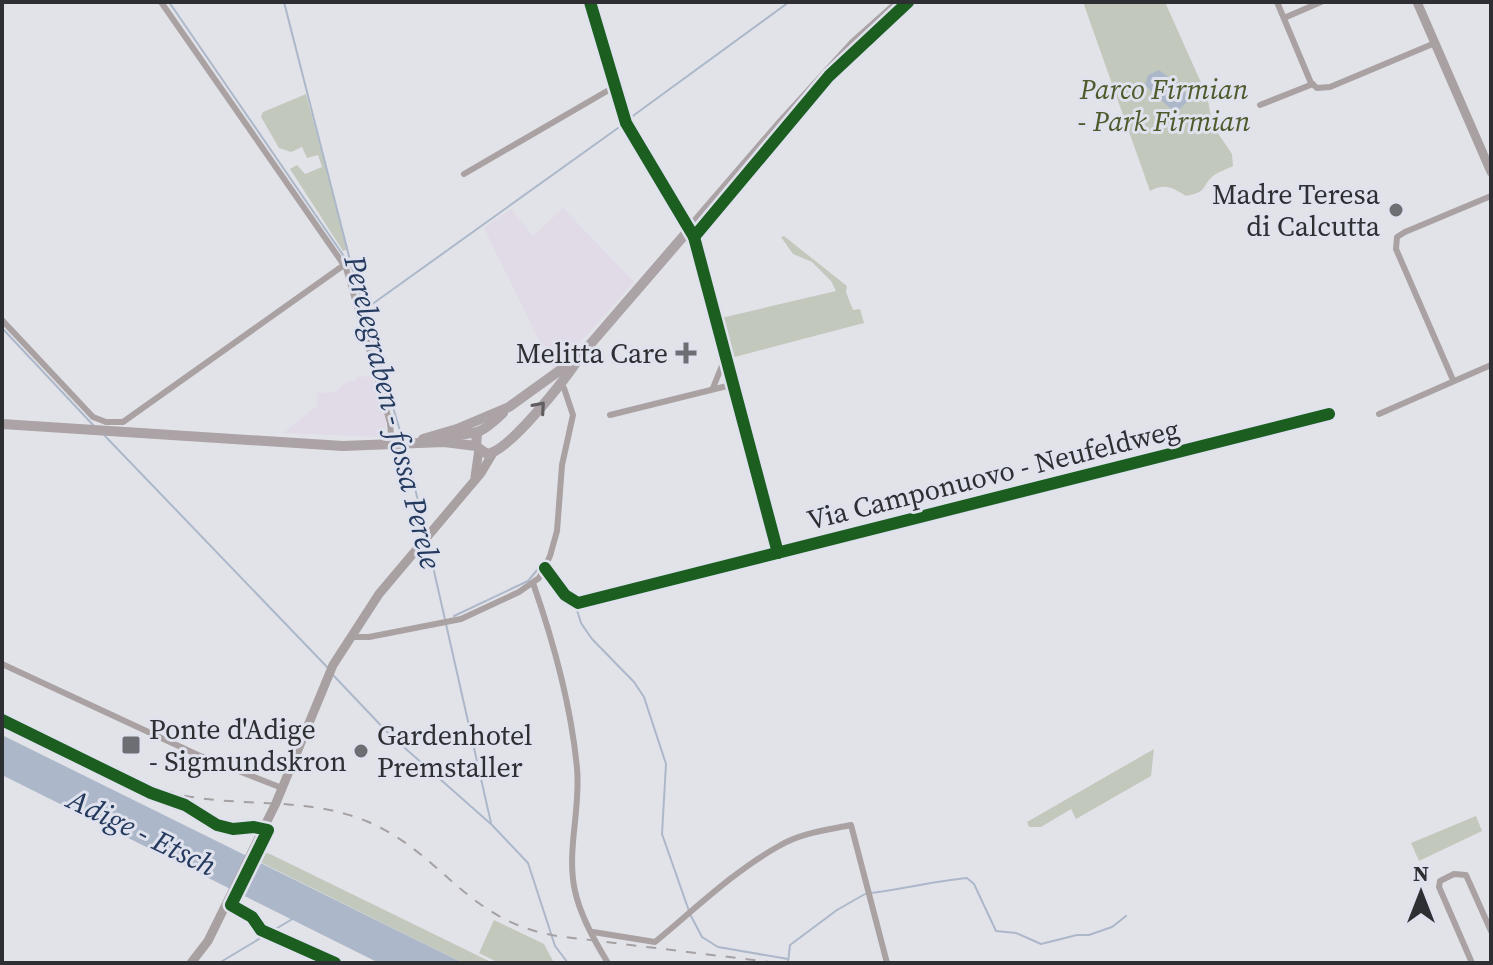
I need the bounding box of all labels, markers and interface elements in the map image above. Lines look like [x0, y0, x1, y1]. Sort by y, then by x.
park label: Parco Firmian - Park Firmian [1078, 70, 1250, 140]
place label: Madre Teresa di Calcutta [1212, 175, 1381, 245]
marker: Madre Teresa di Calcutta [1387, 201, 1405, 219]
water label: Perelegraben - fossa Perele [334, 250, 452, 573]
place label: Melitta Care [516, 334, 668, 372]
marker: Melitta Care [675, 342, 697, 364]
one-way arrow [530, 401, 545, 416]
street label: Via Camponuovo - Neufeldweg [803, 409, 1183, 539]
place label: Ponte d'Adige - Sigmundskron [149, 710, 347, 780]
place label: Gardenhotel Premstaller [377, 716, 532, 786]
marker: Ponte d'Adige - Sigmundskron [120, 734, 142, 756]
marker: Gardenhotel Premstaller [352, 742, 370, 760]
water label: Adige - Etsch [59, 777, 223, 886]
north arrow [1381, 853, 1461, 933]
text: N [1413, 858, 1429, 888]

